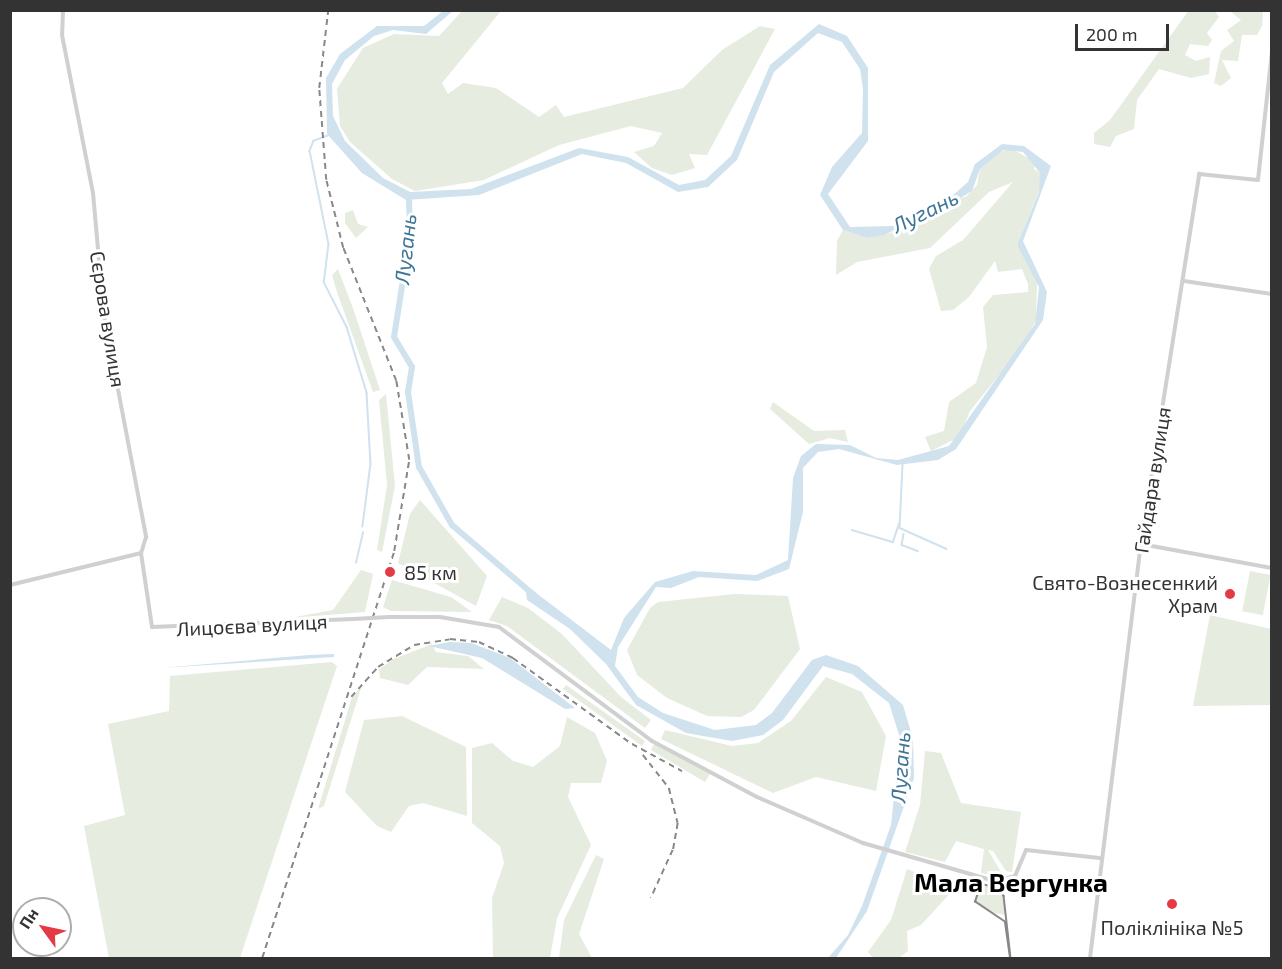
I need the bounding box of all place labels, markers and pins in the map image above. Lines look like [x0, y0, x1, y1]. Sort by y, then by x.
place label: 85 км [404, 560, 457, 584]
marker: 85 км [381, 563, 399, 581]
place label: Свято-Вознесенкий Храм [1032, 570, 1218, 617]
marker: Свято-Вознесенкий Храм [1223, 587, 1237, 601]
marker: Поліклініка №5 [1163, 895, 1181, 913]
place label: Поліклініка №5 [1101, 915, 1243, 939]

